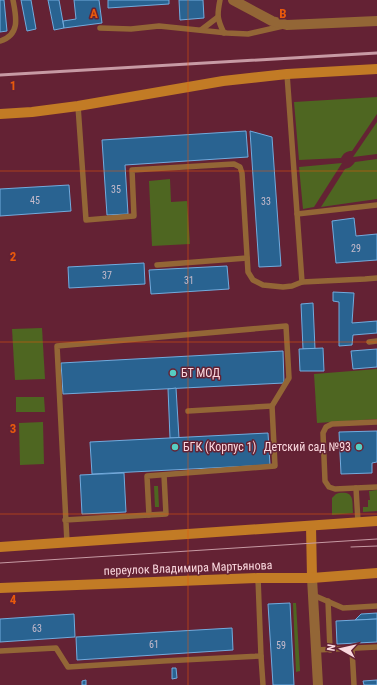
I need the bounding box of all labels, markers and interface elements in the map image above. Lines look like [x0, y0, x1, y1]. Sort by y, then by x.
text: A [90, 6, 98, 21]
text: B [279, 6, 287, 21]
text: 1 [10, 78, 16, 93]
house number: 35 [111, 184, 121, 195]
house number: 45 [30, 195, 40, 206]
house number: 33 [261, 196, 271, 207]
house number: 29 [351, 243, 361, 254]
text: 2 [10, 249, 17, 264]
house number: 37 [102, 270, 112, 281]
house number: 31 [184, 275, 194, 286]
place label: БТ МОД [181, 366, 220, 380]
marker: БТ МОД [168, 368, 178, 378]
text: 3 [10, 421, 16, 436]
place label: БГК (Корпус 1) [183, 440, 256, 454]
place label: Детский сад №93 [264, 440, 351, 454]
marker: БГК (Корпус 1) [170, 442, 180, 452]
marker: Детский сад №93 [354, 442, 364, 452]
street label: переулок Владимира Мартьянова [103, 558, 273, 578]
text: 4 [10, 592, 17, 607]
house number: 63 [32, 623, 42, 634]
north arrow [321, 629, 361, 669]
house number: 61 [149, 639, 159, 650]
house number: 59 [276, 640, 286, 651]
text: N [325, 643, 339, 652]

